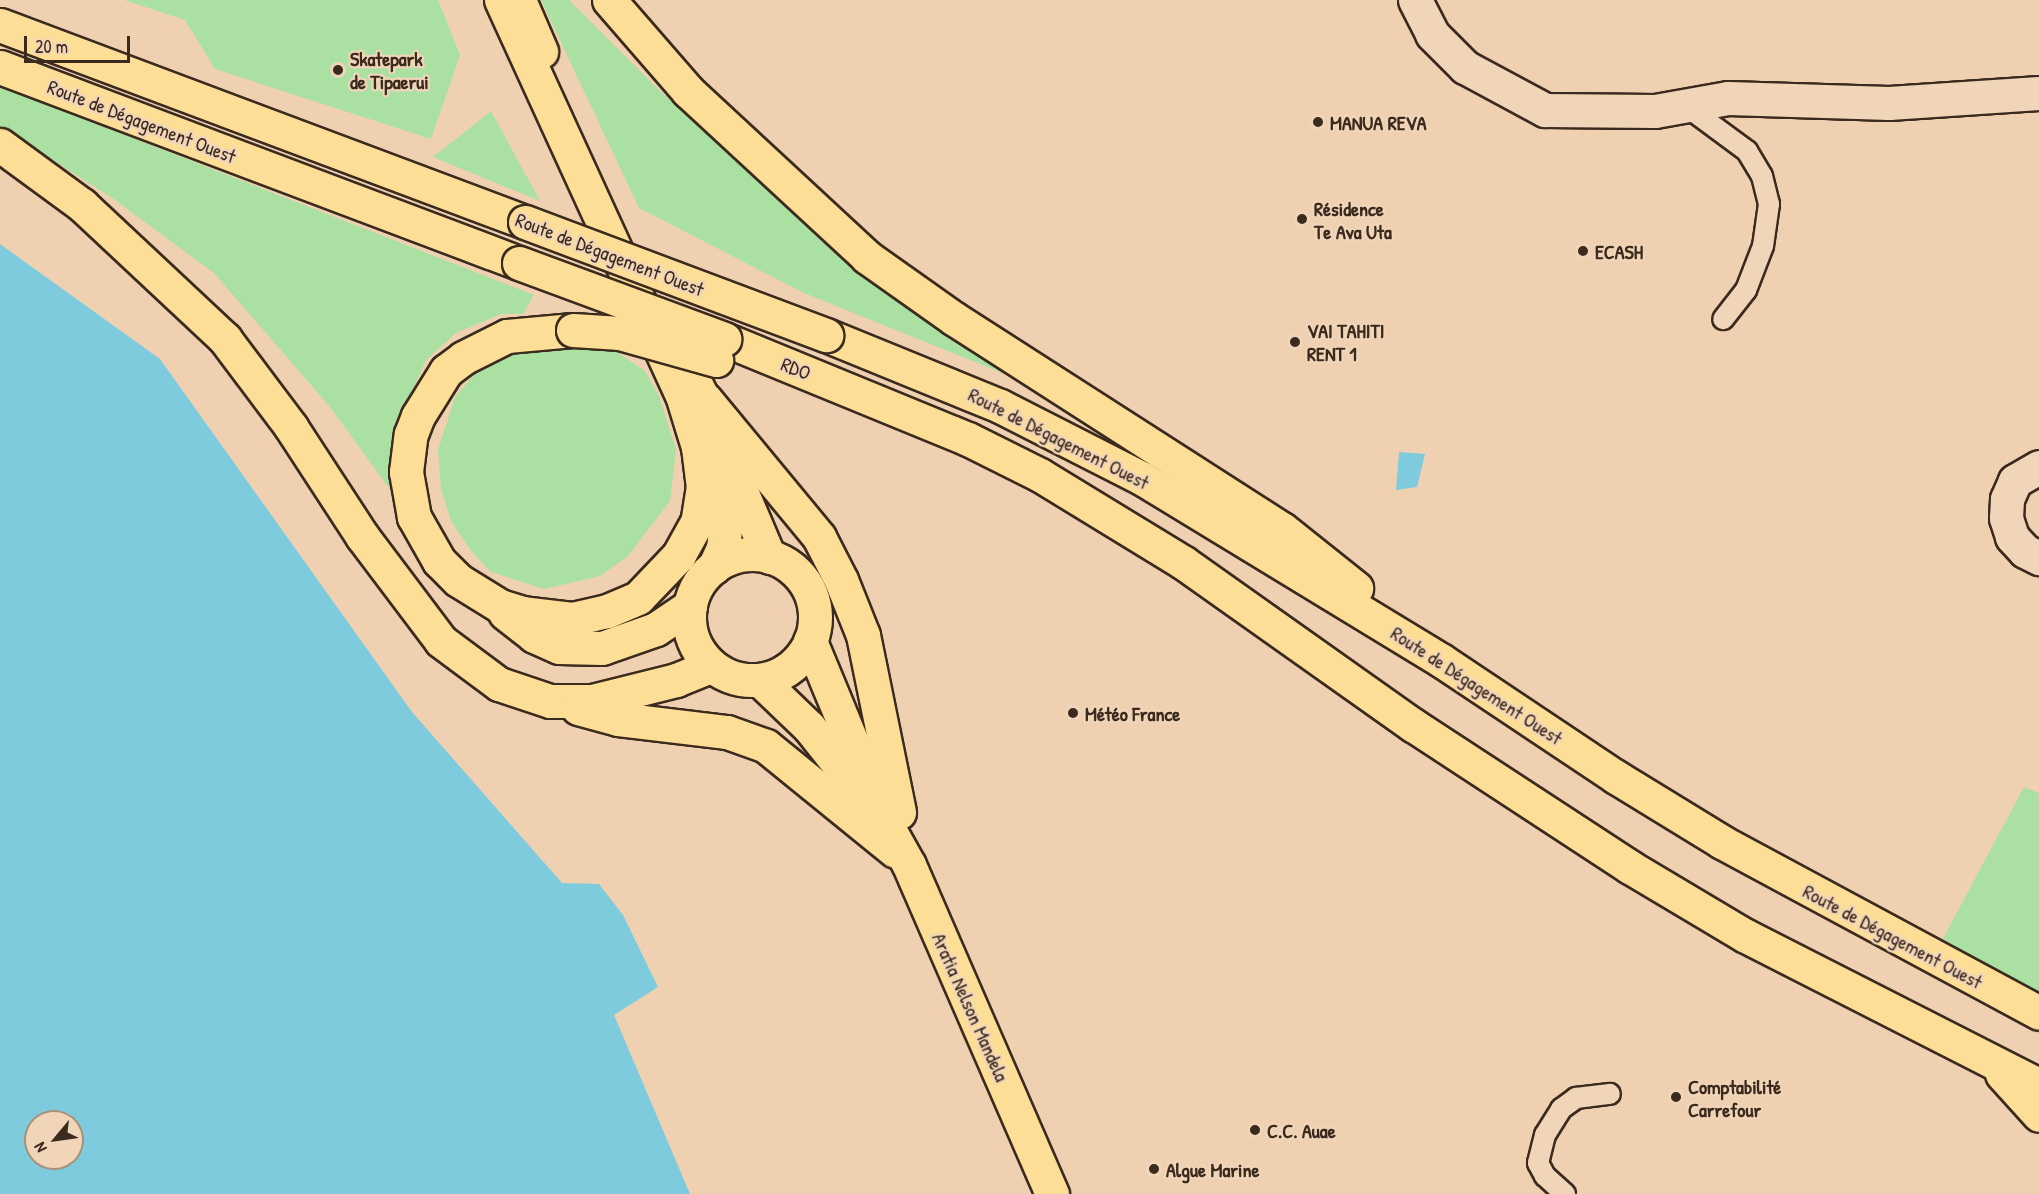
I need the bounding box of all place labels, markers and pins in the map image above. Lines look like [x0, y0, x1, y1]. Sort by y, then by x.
place label: Skatepark de Tipaerui [350, 46, 429, 93]
marker: Skatepark de Tipaerui [331, 63, 345, 77]
place label: MANUA REVA [1330, 110, 1427, 134]
marker: MANUA REVA [1311, 115, 1325, 129]
place label: Résidence Te Ava Uta [1314, 196, 1392, 243]
marker: Résidence Te Ava Uta [1295, 212, 1309, 226]
place label: ECASH [1595, 239, 1643, 263]
marker: ECASH [1576, 244, 1590, 258]
place label: VAI TAHITI RENT 1 [1307, 318, 1385, 365]
marker: VAI TAHITI RENT 1 [1288, 335, 1302, 349]
place label: Météo France [1085, 701, 1180, 725]
marker: Météo France [1066, 706, 1080, 720]
place label: Comptabilité Carrefour [1688, 1074, 1781, 1121]
marker: Comptabilité Carrefour [1669, 1090, 1683, 1104]
place label: C.C. Auae [1267, 1118, 1336, 1142]
marker: C.C. Auae [1248, 1123, 1262, 1137]
place label: Algue Marine [1166, 1157, 1259, 1181]
marker: Algue Marine [1147, 1162, 1161, 1176]

